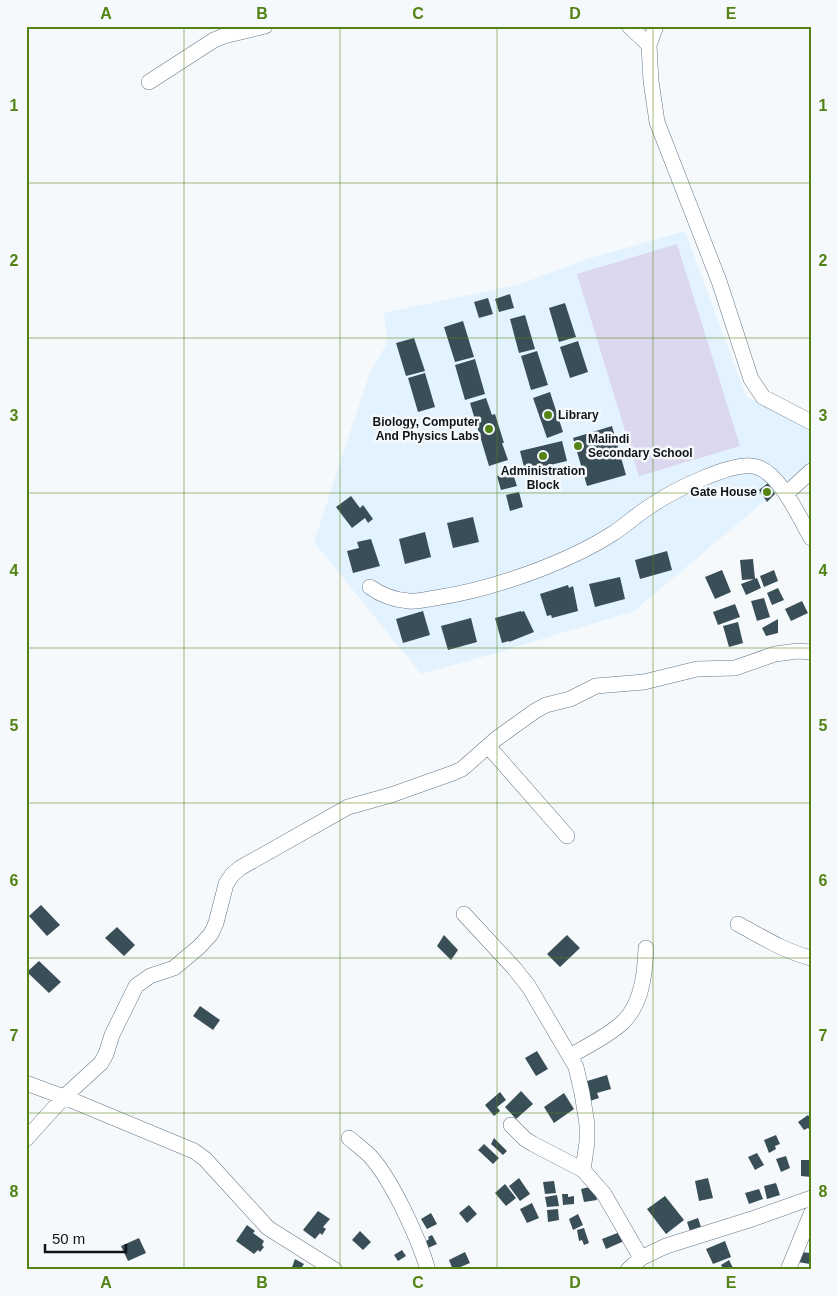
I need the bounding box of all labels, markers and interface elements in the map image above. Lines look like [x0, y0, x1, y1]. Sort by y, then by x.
text: A [100, 5, 112, 22]
text: B [256, 5, 268, 22]
text: C [412, 5, 424, 22]
text: D [569, 5, 581, 22]
text: E [726, 5, 737, 22]
text: 1 [10, 97, 19, 114]
text: 1 [819, 97, 828, 114]
text: 2 [10, 252, 19, 269]
text: 2 [819, 252, 828, 269]
text: 3 [10, 407, 19, 424]
text: 3 [819, 407, 828, 424]
place label: Library [558, 408, 599, 422]
marker: Library [542, 409, 554, 421]
place label: Biology, Computer And Physics Labs [373, 415, 479, 443]
marker: Biology, Computer And Physics Labs [483, 423, 495, 435]
place label: Malindi Secondary School [588, 432, 693, 460]
marker: Malindi Secondary School [572, 440, 584, 452]
marker: Administration Block [537, 450, 549, 462]
place label: Administration Block [501, 464, 585, 492]
place label: Gate House [690, 485, 757, 499]
marker: Gate House [761, 486, 773, 498]
text: 4 [10, 562, 19, 579]
text: 4 [819, 562, 828, 579]
text: 5 [10, 717, 19, 734]
text: 5 [819, 717, 828, 734]
text: 6 [10, 872, 19, 889]
text: 6 [819, 872, 828, 889]
text: 7 [10, 1027, 19, 1044]
text: 7 [819, 1027, 828, 1044]
text: 8 [10, 1183, 19, 1200]
text: 8 [819, 1183, 828, 1200]
scale bar [45, 1221, 126, 1253]
text: 50 m [52, 1230, 85, 1247]
text: A [100, 1274, 112, 1291]
text: B [256, 1274, 268, 1291]
text: C [412, 1274, 424, 1291]
text: D [569, 1274, 581, 1291]
text: E [726, 1274, 737, 1291]

